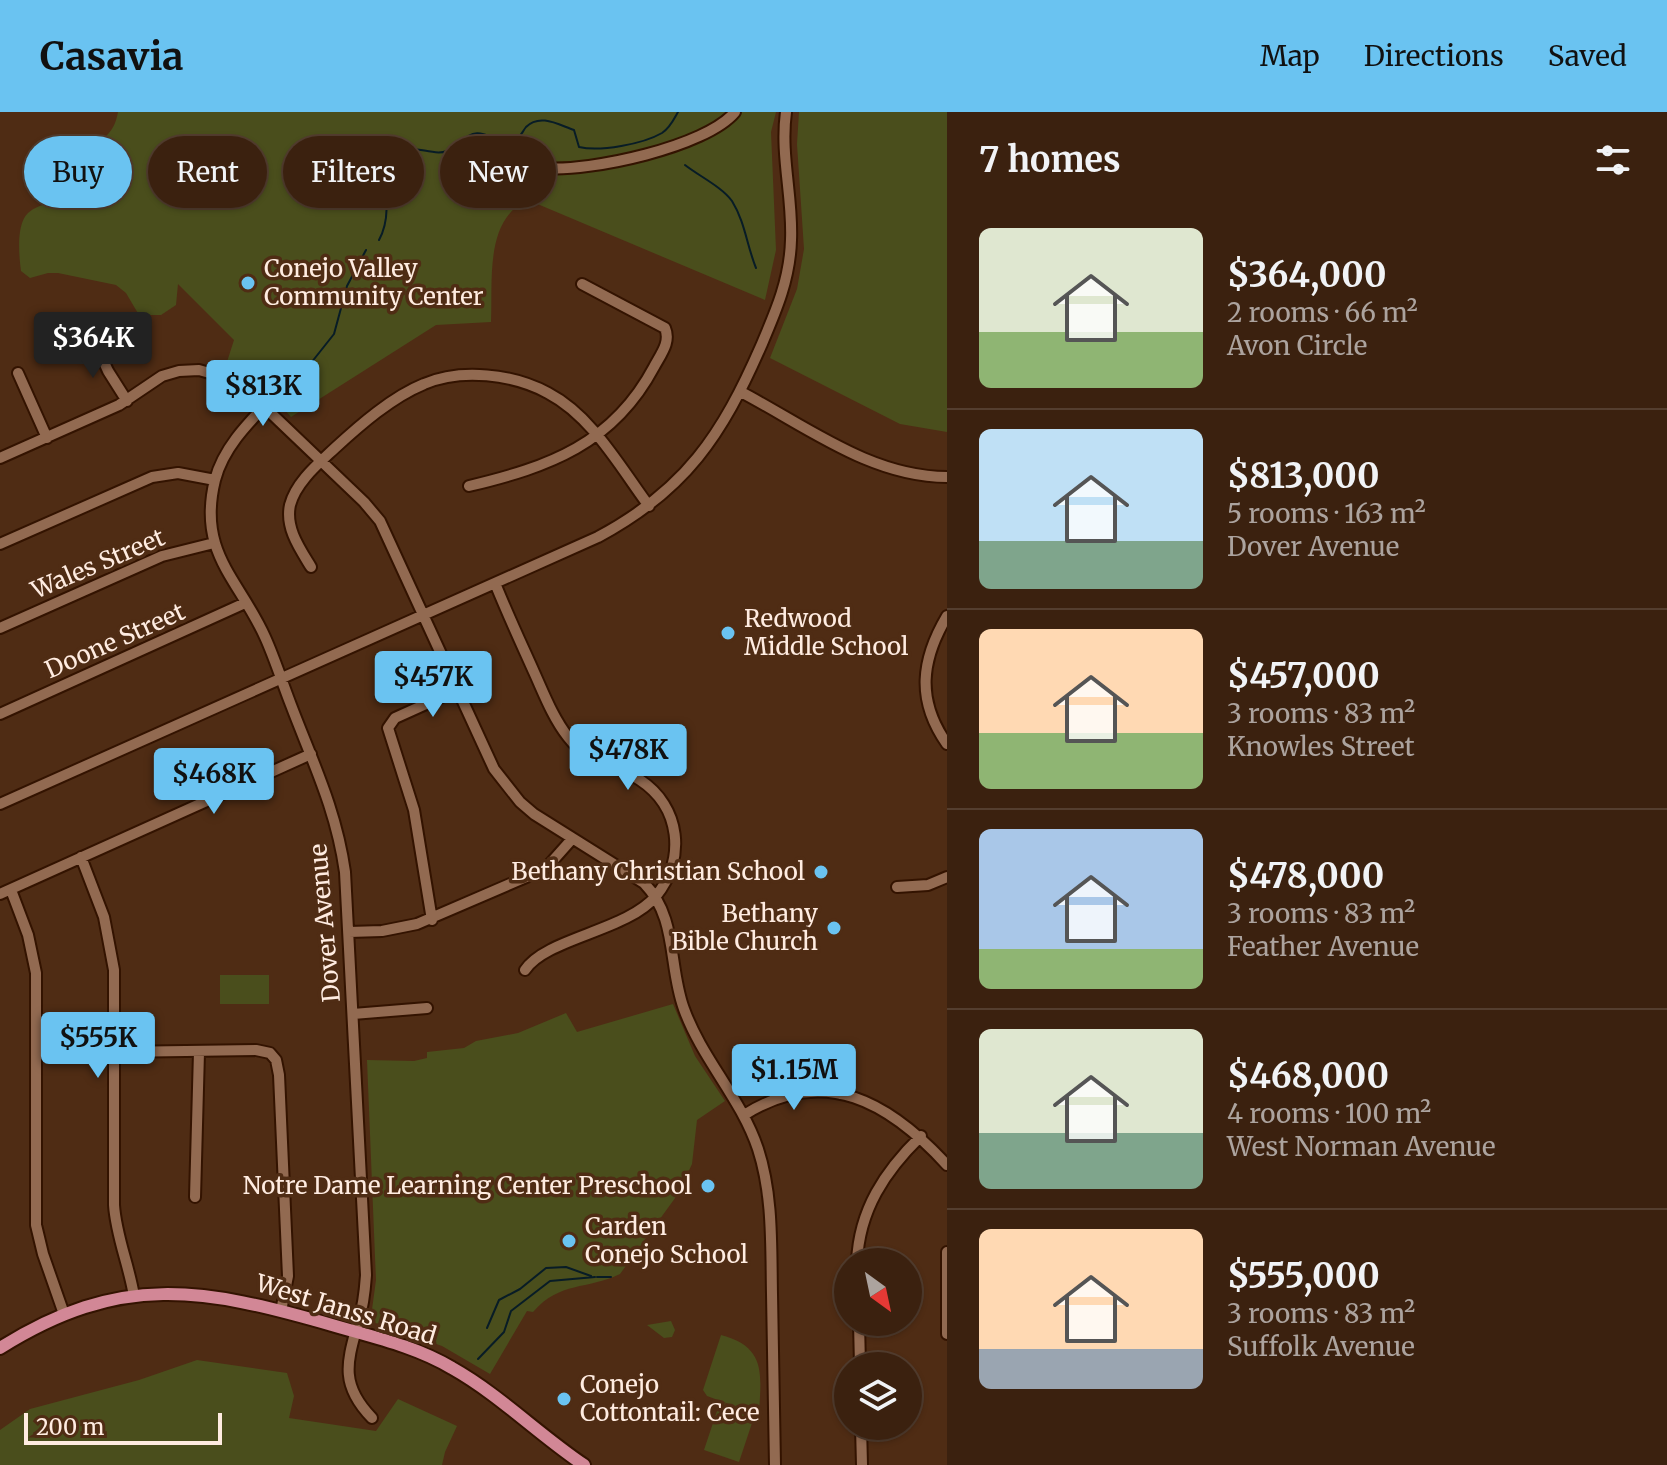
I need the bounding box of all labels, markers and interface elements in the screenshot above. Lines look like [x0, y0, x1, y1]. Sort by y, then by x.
text: Casavia [40, 33, 184, 80]
text: Map [1260, 38, 1320, 74]
text: Directions [1364, 38, 1504, 74]
text: Saved [1548, 38, 1627, 74]
chip: Buy [24, 136, 132, 208]
chip: Rent [148, 136, 267, 208]
chip: Filters [283, 136, 424, 208]
chip: New [440, 136, 556, 208]
icon: filters [1591, 138, 1635, 182]
text: 7 homes [979, 139, 1121, 181]
place label: Conejo Valley Community Center [264, 253, 484, 312]
text: $364,000 [1227, 254, 1386, 296]
icon: home [1043, 260, 1139, 356]
marker: Conejo Valley Community Center [239, 274, 257, 292]
text: 2 rooms · 66 m² [1227, 296, 1418, 329]
pin: $364K [37, 312, 149, 380]
text: $364K [52, 321, 134, 354]
text: Avon Circle [1227, 329, 1367, 362]
pin: $813K [207, 360, 319, 428]
text: $813K [224, 369, 302, 402]
text: $813,000 [1227, 455, 1380, 497]
icon: home [1043, 461, 1139, 557]
text: 5 rooms · 163 m² [1227, 497, 1426, 530]
street label: Wales Street [25, 521, 170, 606]
text: Dover Avenue [1227, 530, 1399, 563]
street label: Doone Street [40, 596, 190, 685]
place label: Redwood Middle School [744, 603, 908, 662]
marker: Redwood Middle School [719, 624, 737, 642]
pin: $457K [377, 651, 489, 719]
text: $457,000 [1227, 655, 1380, 697]
text: $457K [393, 660, 473, 693]
icon: home [1043, 661, 1139, 757]
text: 3 rooms · 83 m² [1227, 697, 1415, 730]
pin: $478K [572, 724, 684, 792]
text: Knowles Street [1227, 730, 1415, 763]
text: $478K [588, 733, 668, 766]
pin: $468K [158, 748, 270, 816]
text: $468K [172, 757, 256, 790]
street label: Dover Avenue [302, 842, 347, 1004]
text: $478,000 [1227, 855, 1384, 897]
place label: Bethany Christian School [511, 856, 805, 887]
icon: home [1043, 861, 1139, 957]
marker: Bethany Christian School [812, 863, 830, 881]
text: 3 rooms · 83 m² [1227, 897, 1415, 930]
place label: Bethany Bible Church [671, 898, 818, 957]
marker: Bethany Bible Church [825, 919, 843, 937]
text: Feather Avenue [1227, 930, 1419, 963]
pin: $555K [42, 1012, 154, 1080]
text: $555K [59, 1021, 137, 1054]
pin: $1.15M [729, 1044, 859, 1112]
text: $1.15M [750, 1053, 838, 1086]
text: $468,000 [1227, 1055, 1389, 1097]
icon: home [1043, 1061, 1139, 1157]
text: 4 rooms · 100 m² [1227, 1097, 1431, 1130]
text: West Norman Avenue [1227, 1130, 1496, 1163]
place label: Notre Dame Learning Center Preschool [243, 1170, 692, 1201]
marker: Notre Dame Learning Center Preschool [699, 1177, 717, 1195]
place label: Carden Conejo School [585, 1211, 748, 1270]
marker: Carden Conejo School [560, 1232, 578, 1250]
north arrow [834, 1248, 922, 1336]
map controls [834, 1248, 922, 1440]
text: $555,000 [1227, 1255, 1380, 1297]
icon: home [1043, 1261, 1139, 1357]
street label: West Janss Road [251, 1267, 440, 1352]
text: 3 rooms · 83 m² [1227, 1297, 1415, 1330]
text: Suffolk Avenue [1227, 1330, 1415, 1363]
button: layers [834, 1352, 922, 1440]
place label: Conejo Cottontail: Cece [580, 1369, 759, 1428]
marker: Conejo Cottontail: Cece [555, 1390, 573, 1408]
scale bar [24, 1409, 222, 1445]
text: 200 m [36, 1413, 104, 1441]

